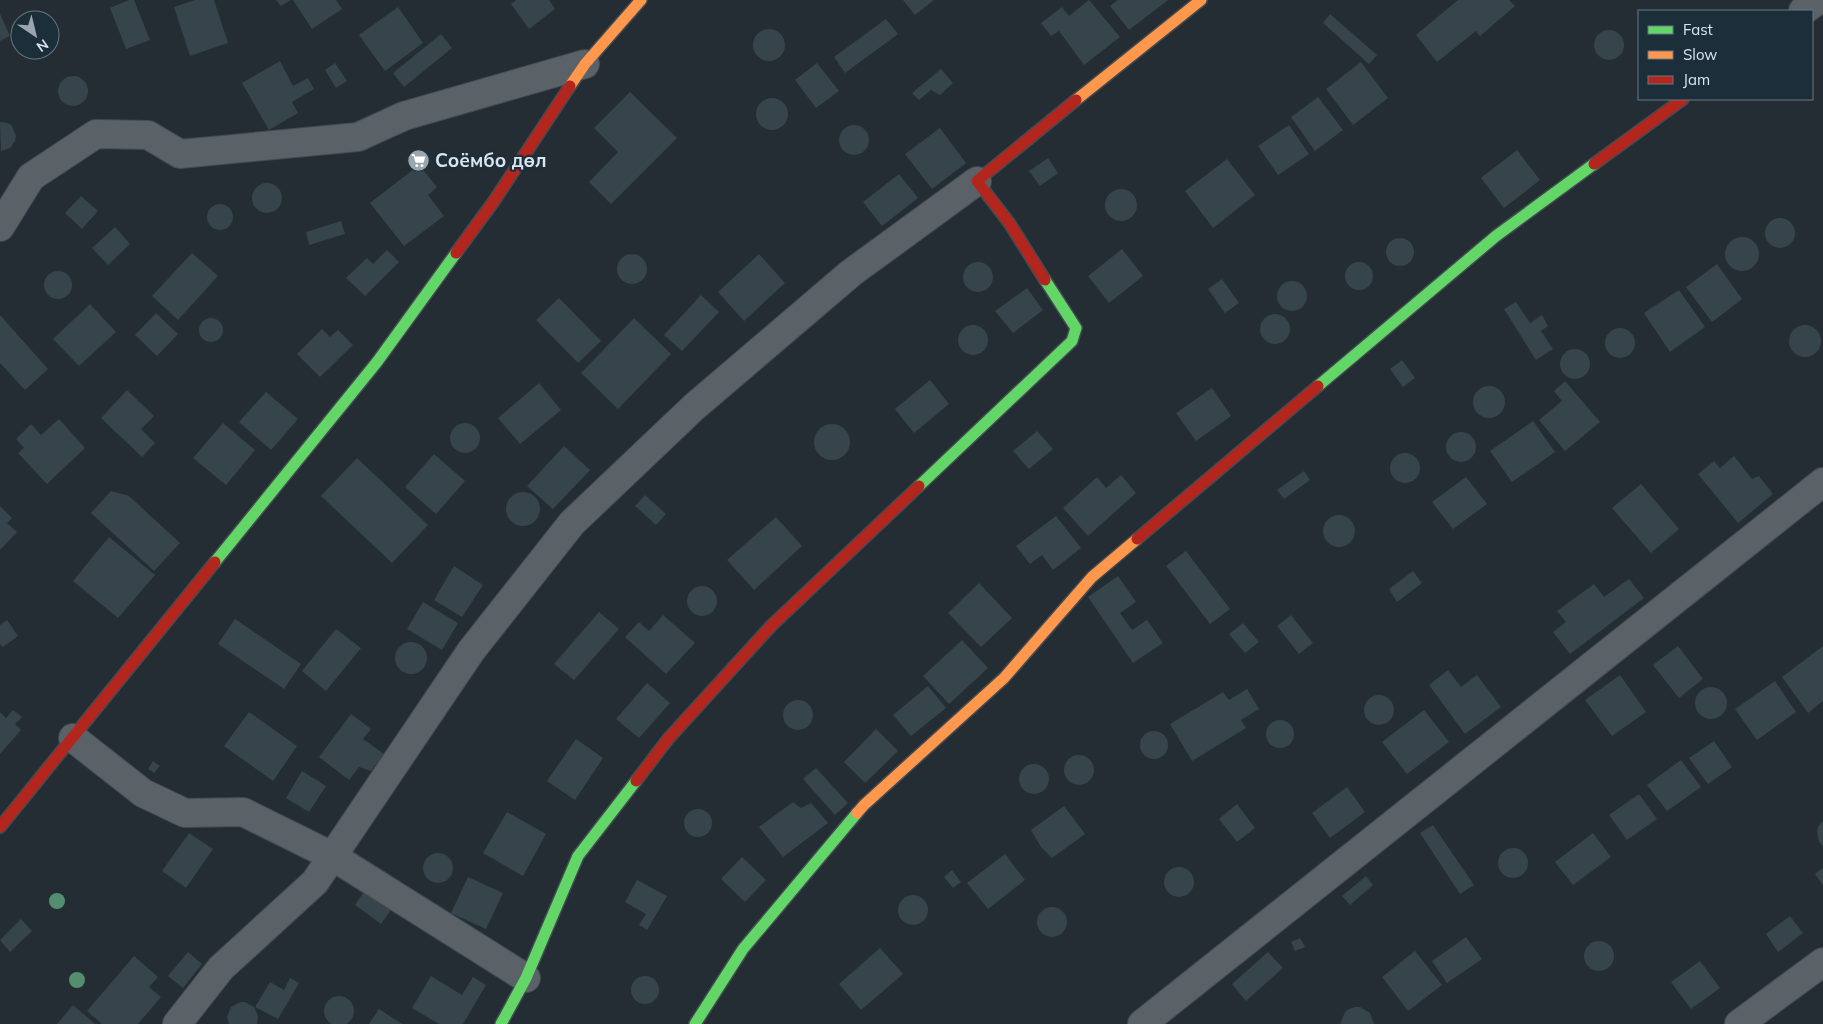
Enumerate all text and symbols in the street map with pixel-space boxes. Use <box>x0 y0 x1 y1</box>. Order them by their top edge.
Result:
north arrow <box>10 10 60 60</box>
legend <box>1638 10 1813 100</box>
text: Fast <box>1683 20 1713 39</box>
text: N <box>33 35 52 56</box>
text: Slow <box>1683 45 1717 64</box>
text: Jam <box>1683 70 1710 89</box>
supermarket icon: Соёмбо дөл <box>407 148 431 172</box>
place label: Соёмбо дөл <box>435 148 546 172</box>

